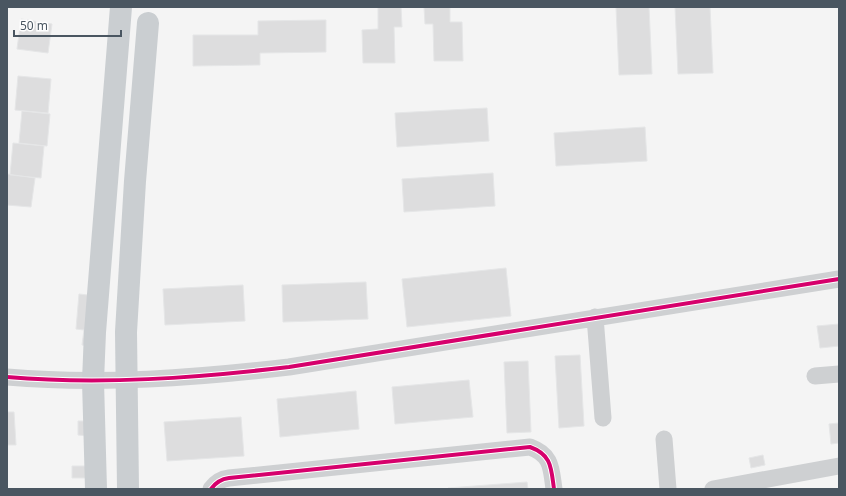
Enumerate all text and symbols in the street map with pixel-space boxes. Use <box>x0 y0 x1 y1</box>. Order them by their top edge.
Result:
scale bar <box>14 12 121 38</box>
text: 50 m <box>20 17 48 34</box>

